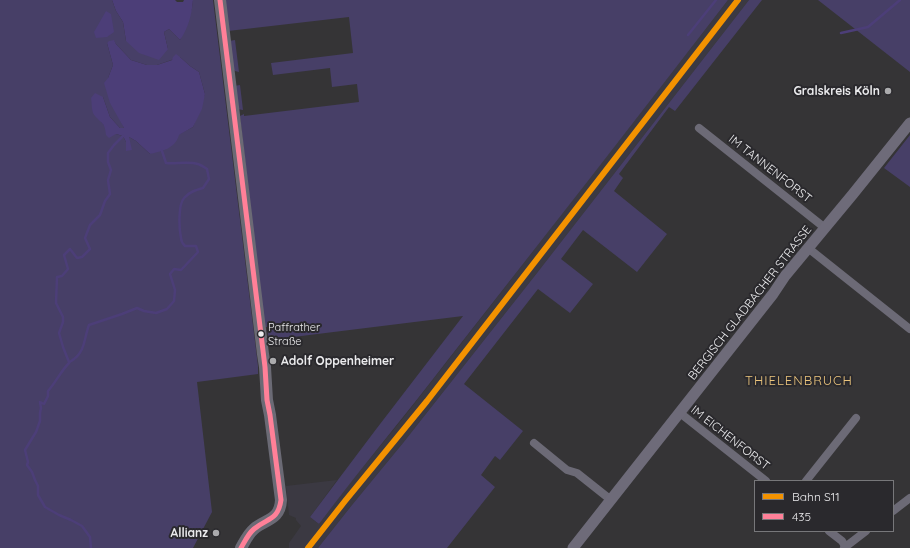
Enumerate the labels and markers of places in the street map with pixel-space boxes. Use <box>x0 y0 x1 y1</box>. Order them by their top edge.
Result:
place label: Gralskreis Köln <box>793 84 880 98</box>
marker: Gralskreis Köln <box>883 86 893 96</box>
place label: Paffrather Straße <box>268 321 320 347</box>
marker: Paffrather Straße <box>256 329 266 339</box>
place label: Adolf Oppenheimer <box>281 354 394 368</box>
marker: Adolf Oppenheimer <box>268 356 278 366</box>
place label: Allianz <box>171 526 208 540</box>
marker: Allianz <box>211 528 221 538</box>

